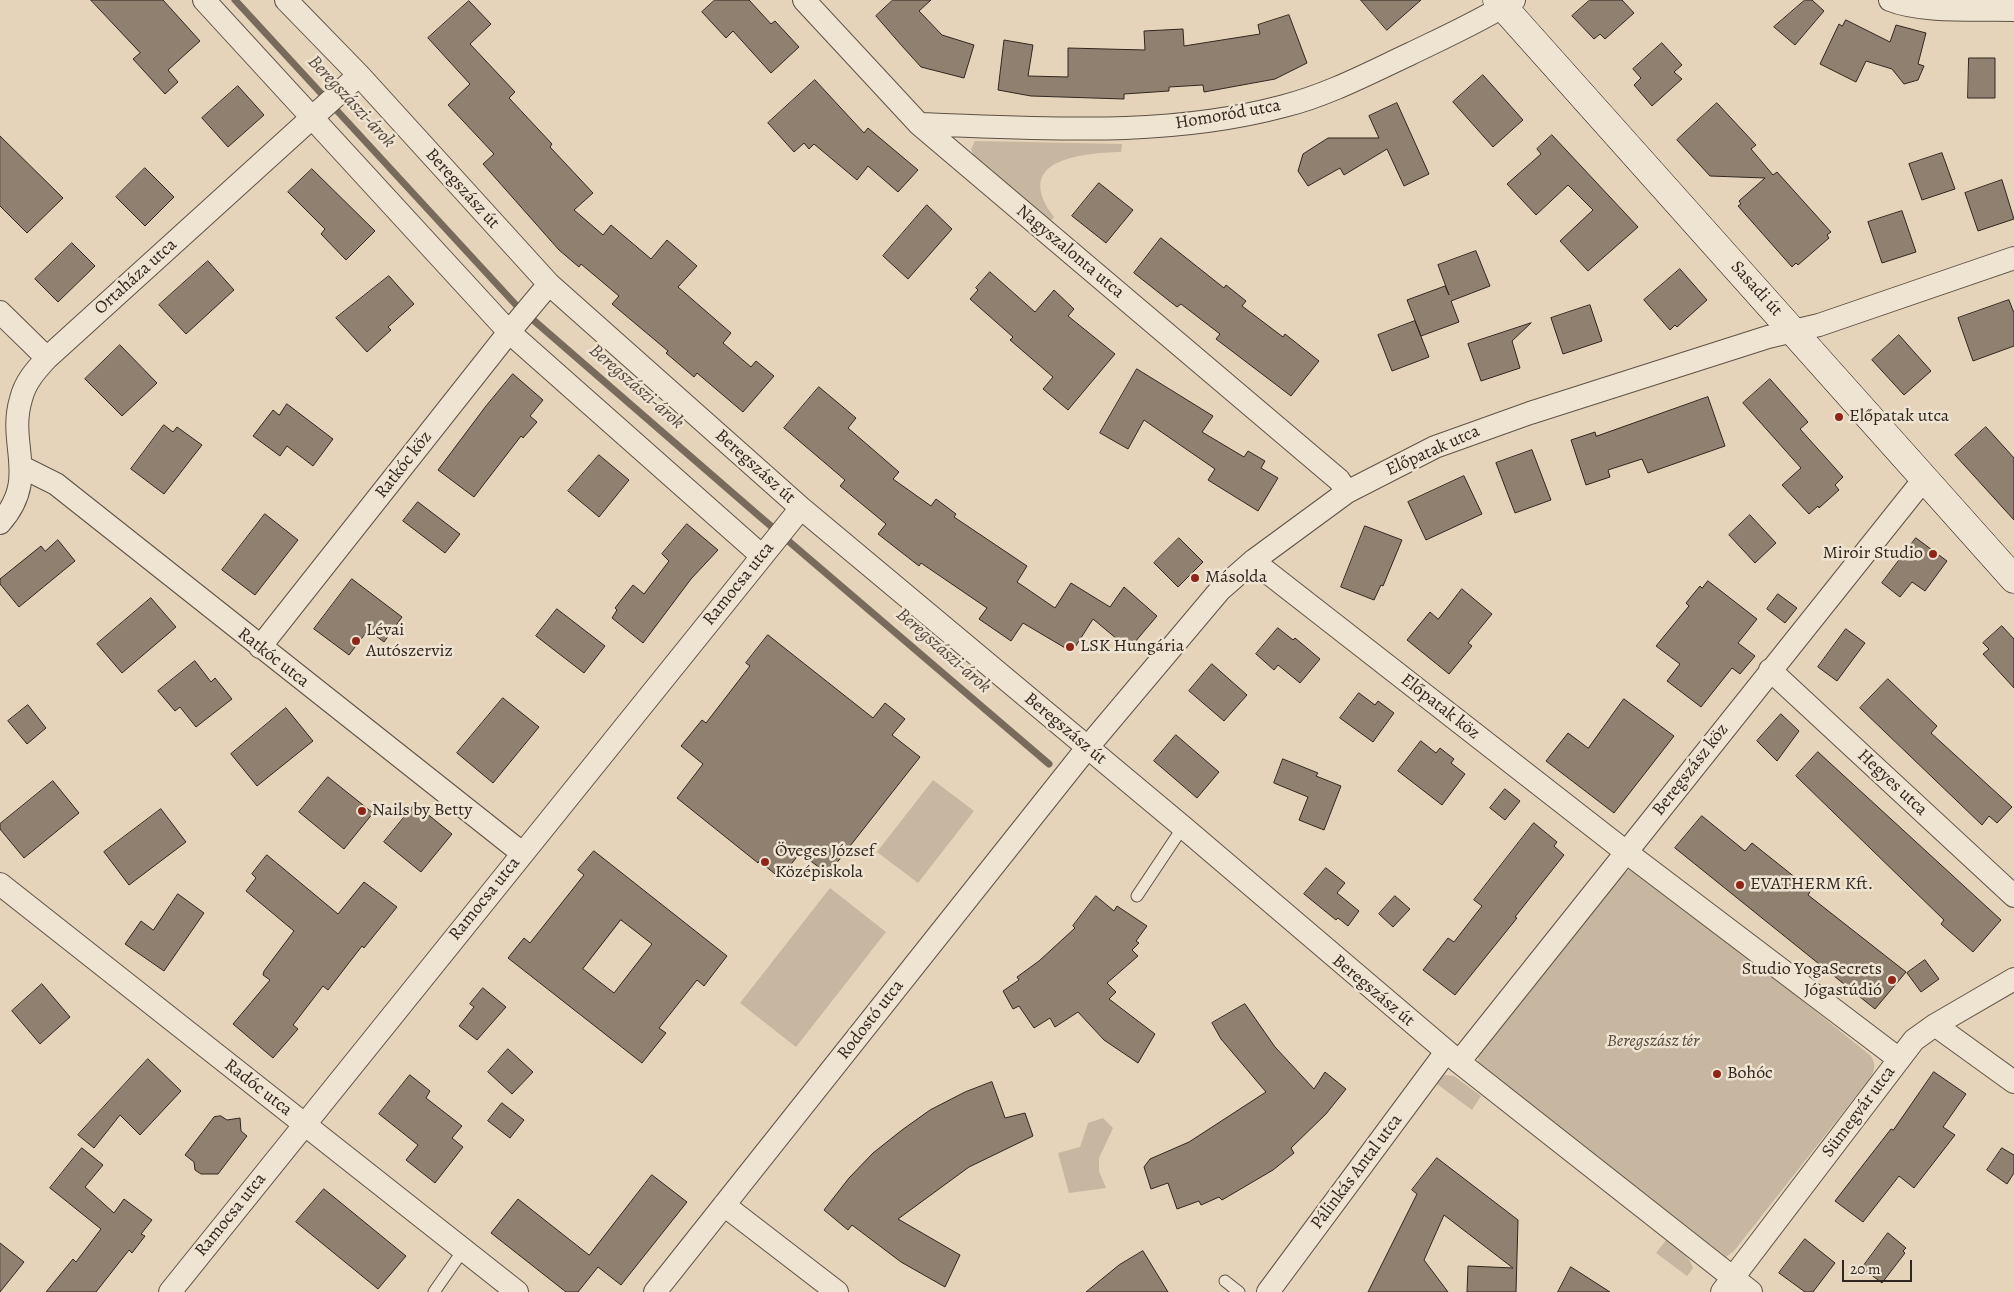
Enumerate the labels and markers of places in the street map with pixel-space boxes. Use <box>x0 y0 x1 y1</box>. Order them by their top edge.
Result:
place label: Előpatak utca <box>1849 406 1949 428</box>
marker: Előpatak utca <box>1833 411 1845 423</box>
place label: Miroir Studio <box>1823 543 1923 565</box>
marker: Miroir Studio <box>1927 548 1939 560</box>
place label: Másolda <box>1205 567 1267 589</box>
marker: Másolda <box>1189 572 1201 584</box>
place label: Lévai Autószerviz <box>366 620 453 662</box>
marker: Lévai Autószerviz <box>350 635 362 647</box>
place label: LSK Hungária <box>1080 636 1184 658</box>
marker: LSK Hungária <box>1064 641 1076 653</box>
place label: Nails by Betty <box>372 800 472 822</box>
marker: Nails by Betty <box>356 805 368 817</box>
place label: Öveges József Középiskola <box>775 841 875 884</box>
marker: Öveges József Középiskola <box>759 856 771 868</box>
place label: EVATHERM Kft. <box>1750 874 1873 896</box>
marker: EVATHERM Kft. <box>1734 879 1746 891</box>
place label: Studio YogaSecrets Jógastúdió <box>1742 959 1882 1002</box>
marker: Studio YogaSecrets Jógastúdió <box>1886 974 1898 986</box>
place label: Bohóc <box>1727 1063 1773 1085</box>
marker: Bohóc <box>1711 1068 1723 1080</box>

